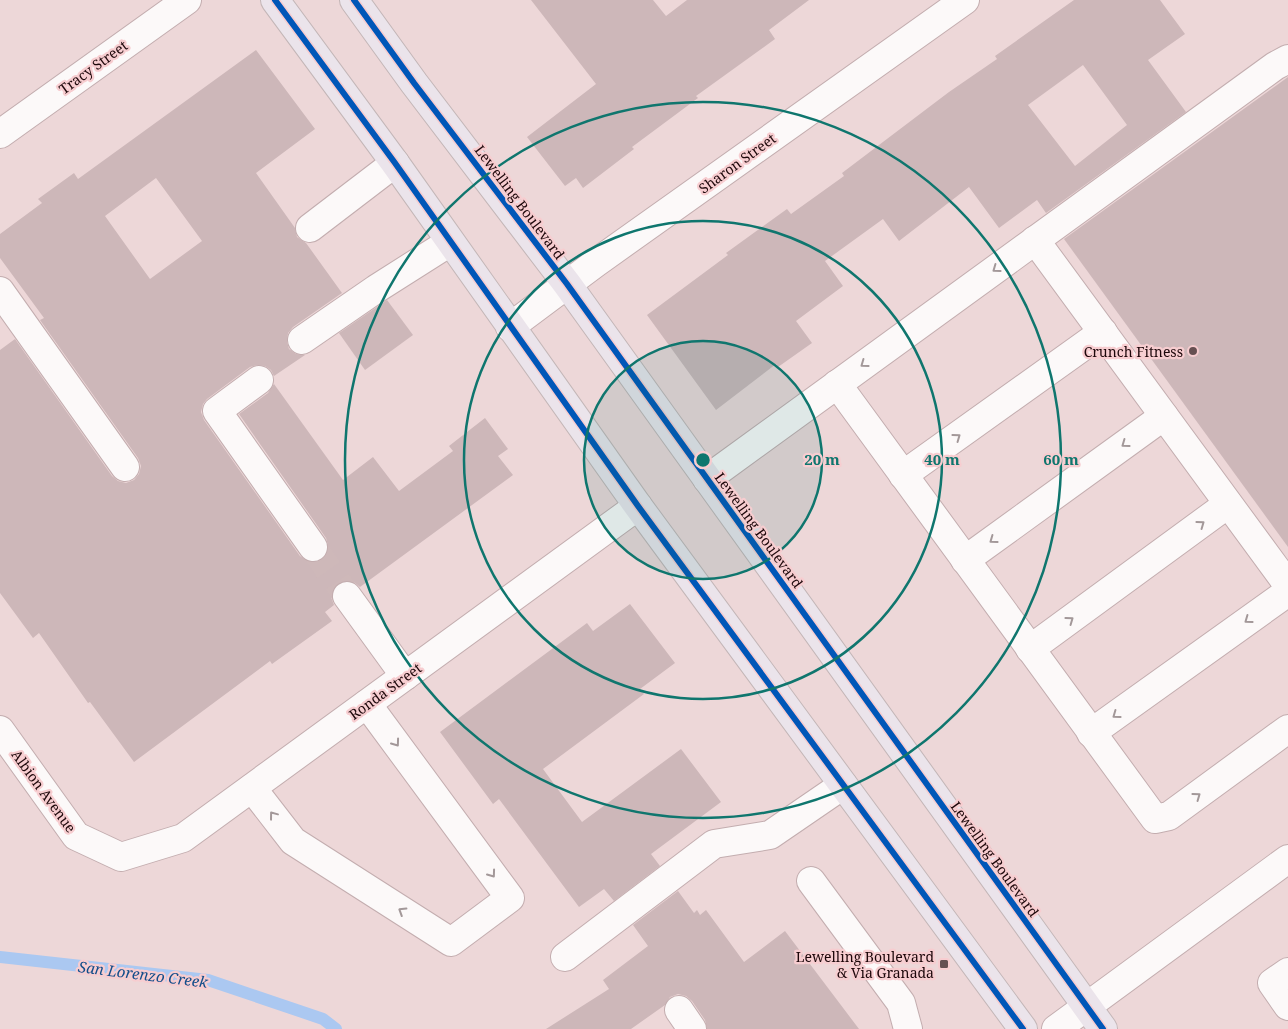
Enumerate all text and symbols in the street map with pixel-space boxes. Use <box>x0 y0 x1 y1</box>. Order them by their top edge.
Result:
street label: Tracy Street <box>55 36 131 98</box>
street label: Sharon Street <box>695 129 779 197</box>
street label: Lewelling Boulevard <box>471 141 569 263</box>
one-way arrow <box>992 263 1002 272</box>
place label: Crunch Fitness <box>1084 342 1183 361</box>
marker: Crunch Fitness <box>1187 345 1199 357</box>
one-way arrow <box>860 358 870 367</box>
one-way arrow <box>951 434 961 443</box>
one-way arrow <box>1122 439 1131 447</box>
text: 20 m <box>804 449 840 469</box>
text: 40 m <box>924 449 960 469</box>
text: 60 m <box>1043 449 1079 469</box>
centre of rings <box>694 451 712 469</box>
street label: Lewelling Boulevard <box>711 468 808 592</box>
one-way arrow <box>1195 521 1205 530</box>
one-way arrow <box>990 534 999 543</box>
one-way arrow <box>1244 614 1254 623</box>
one-way arrow <box>1064 617 1074 626</box>
street label: Ronda Street <box>345 658 425 724</box>
one-way arrow <box>1112 709 1122 718</box>
one-way arrow <box>390 737 399 747</box>
street label: Albion Avenue <box>7 746 81 836</box>
one-way arrow <box>1191 793 1201 802</box>
street label: Lewelling Boulevard <box>947 797 1044 921</box>
one-way arrow <box>270 812 278 821</box>
one-way arrow <box>487 868 495 877</box>
one-way arrow <box>398 907 407 917</box>
place label: Lewelling Boulevard & Via Granada <box>796 947 934 982</box>
water label: San Lorenzo Creek <box>77 956 209 992</box>
marker: Lewelling Boulevard & Via Granada <box>938 958 950 970</box>

